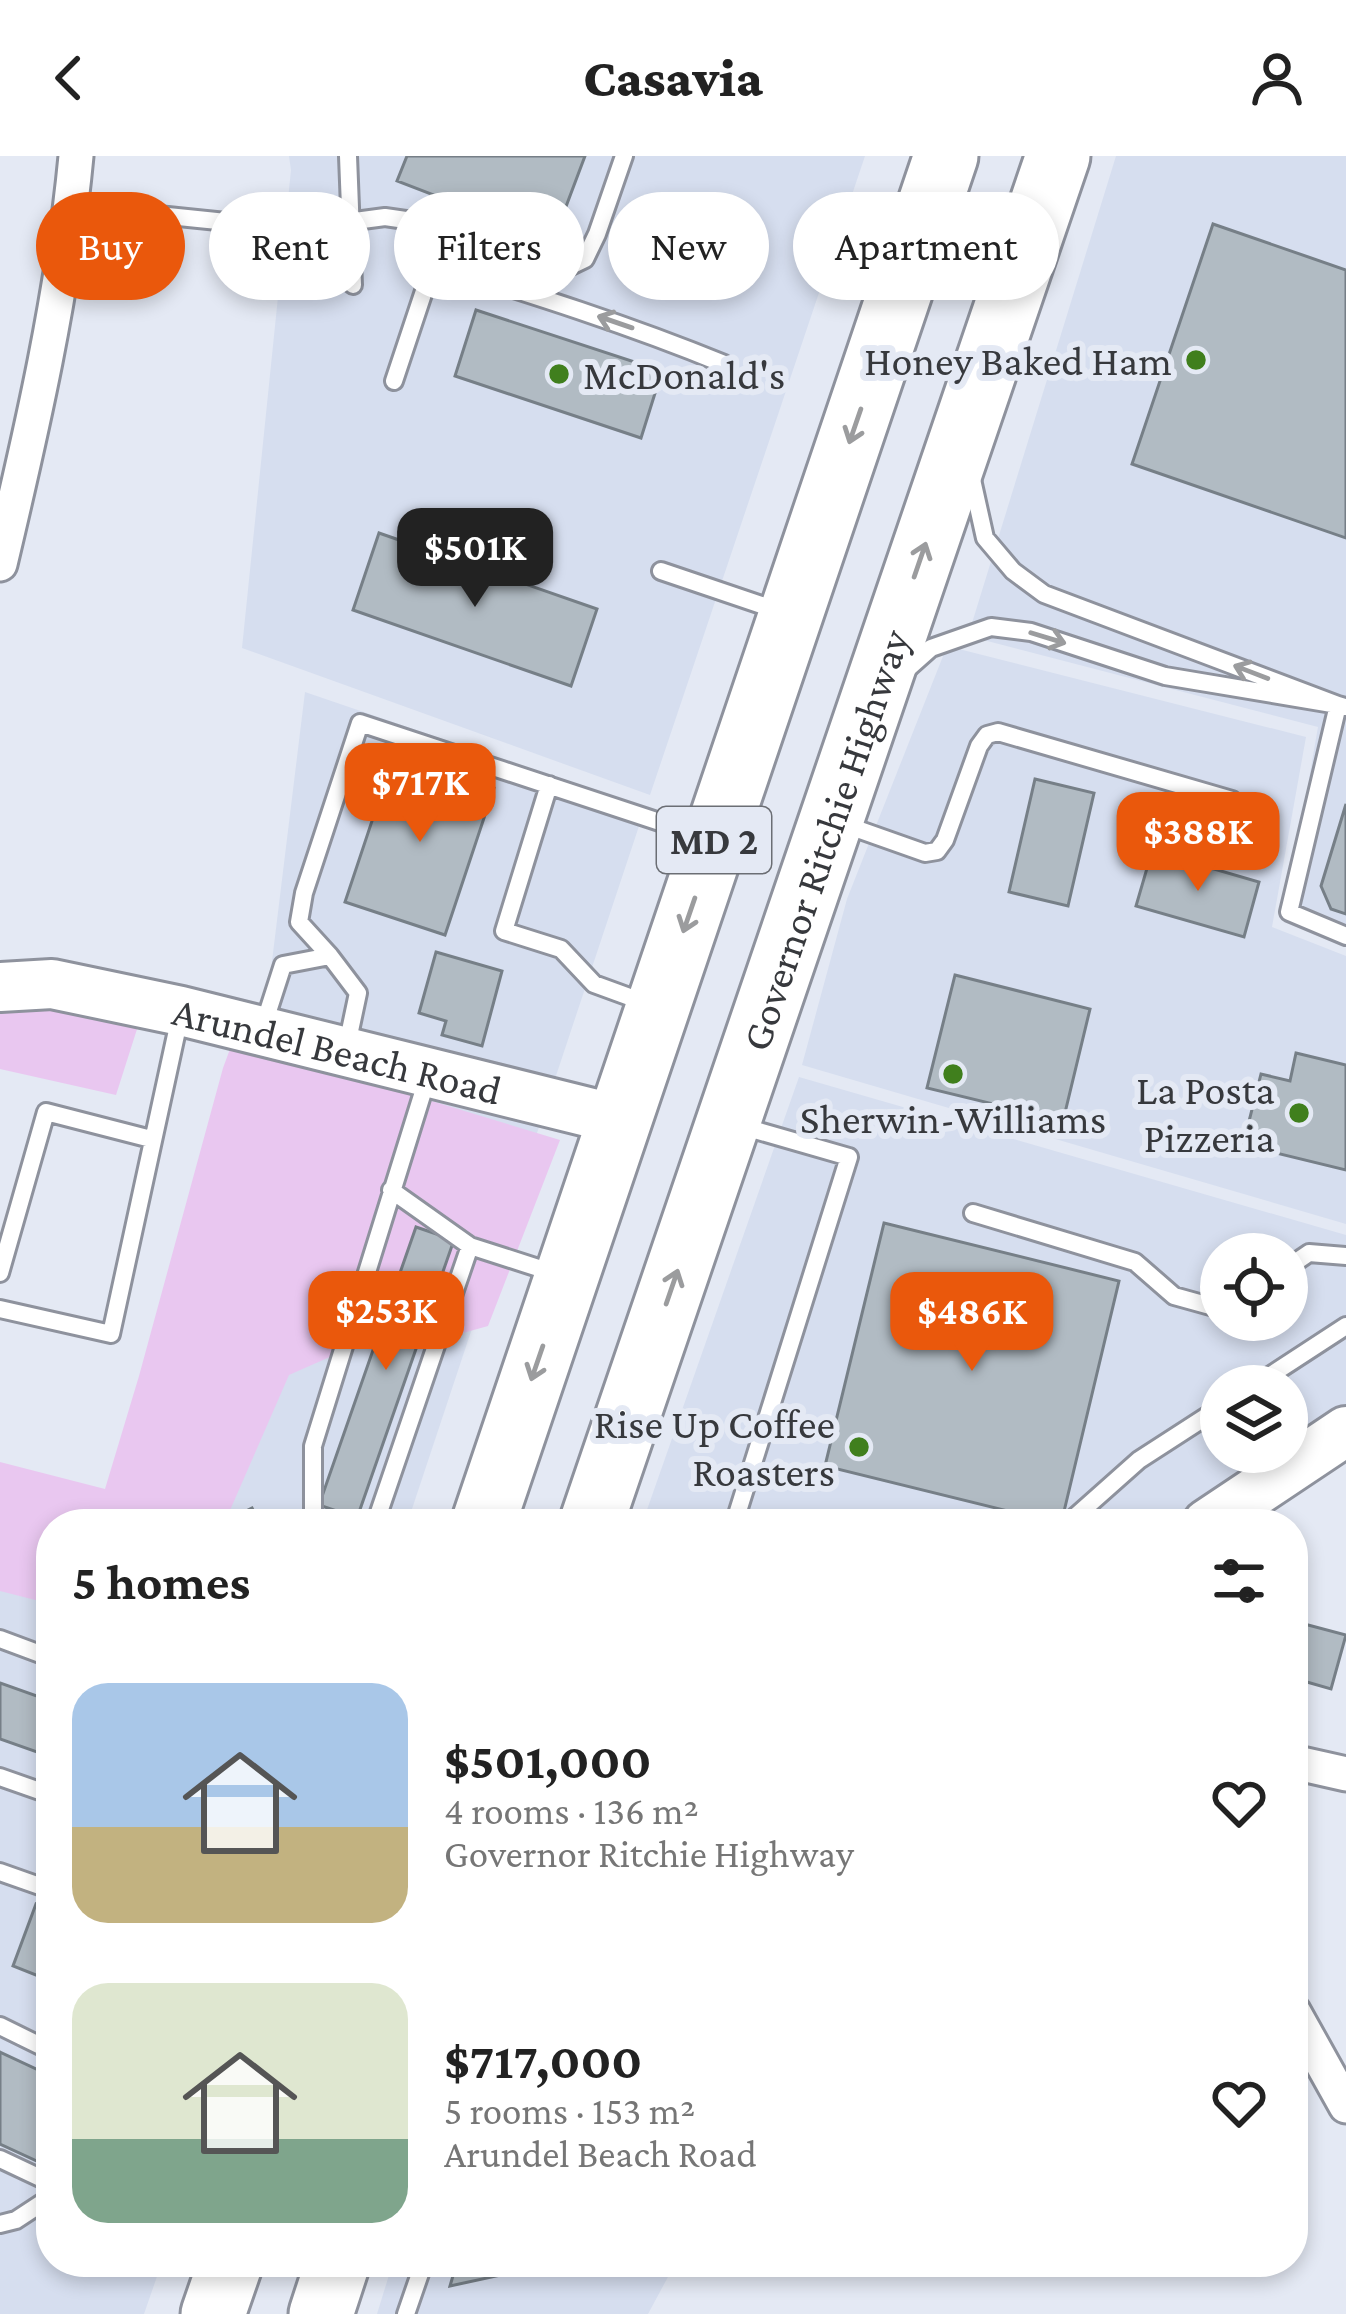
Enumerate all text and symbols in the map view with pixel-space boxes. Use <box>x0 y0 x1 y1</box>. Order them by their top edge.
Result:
icon: back <box>36 45 102 111</box>
icon: person <box>1244 45 1310 111</box>
text: Casavia <box>583 48 763 108</box>
chip: Buy <box>36 192 185 300</box>
chip: Rent <box>209 192 370 300</box>
chip: Filters <box>394 192 584 300</box>
chip: New <box>608 192 769 300</box>
chip: Apartment <box>793 192 1059 300</box>
one-way arrow <box>597 310 635 332</box>
place label: Honey Baked Ham <box>864 337 1172 384</box>
marker: Honey Baked Ham <box>1183 347 1209 373</box>
place label: McDonald's <box>583 351 785 398</box>
marker: McDonald's <box>546 361 572 387</box>
one-way arrow <box>843 407 864 444</box>
pin: $501K <box>391 508 559 610</box>
text: $501K <box>424 525 526 568</box>
one-way arrow <box>911 542 932 579</box>
street label: Governor Ritchie Highway <box>731 623 919 1056</box>
one-way arrow <box>1028 628 1066 650</box>
one-way arrow <box>1234 660 1271 682</box>
pin: $717K <box>336 743 504 845</box>
text: $717K <box>372 760 468 803</box>
pin: $388K <box>1114 792 1282 894</box>
road number: MD 2 <box>657 807 771 873</box>
text: $388K <box>1144 809 1252 852</box>
one-way arrow <box>677 895 698 932</box>
street label: Arundel Beach Road <box>168 987 506 1114</box>
marker: Sherwin-Williams <box>940 1061 966 1087</box>
place label: La Posta Pizzeria <box>1136 1066 1275 1161</box>
place label: Sherwin-Williams <box>800 1095 1106 1142</box>
marker: La Posta Pizzeria <box>1286 1100 1312 1126</box>
map controls <box>1200 1233 1308 1473</box>
button: locate <box>1200 1233 1308 1341</box>
one-way arrow <box>662 1269 684 1307</box>
pin: $253K <box>302 1271 470 1373</box>
pin: $486K <box>888 1272 1056 1374</box>
text: $253K <box>335 1288 437 1331</box>
text: $486K <box>917 1289 1027 1332</box>
one-way arrow <box>525 1344 546 1381</box>
button: layers <box>1200 1365 1308 1473</box>
place label: Rise Up Coffee Roasters <box>594 1400 835 1495</box>
marker: Rise Up Coffee Roasters <box>846 1434 872 1460</box>
icon: filters <box>1206 1548 1272 1614</box>
text: 5 homes <box>72 1553 250 1610</box>
icon: home <box>168 1731 312 1875</box>
text: $501,000 <box>444 1732 651 1789</box>
icon: heart <box>1206 1770 1272 1836</box>
text: 4 rooms · 136 m² <box>444 1789 699 1832</box>
text: Governor Ritchie Highway <box>444 1832 854 1875</box>
icon: home <box>168 2031 312 2175</box>
text: $717,000 <box>444 2032 642 2089</box>
icon: heart <box>1206 2070 1272 2136</box>
text: 5 rooms · 153 m² <box>444 2089 695 2132</box>
text: Arundel Beach Road <box>444 2132 757 2175</box>

